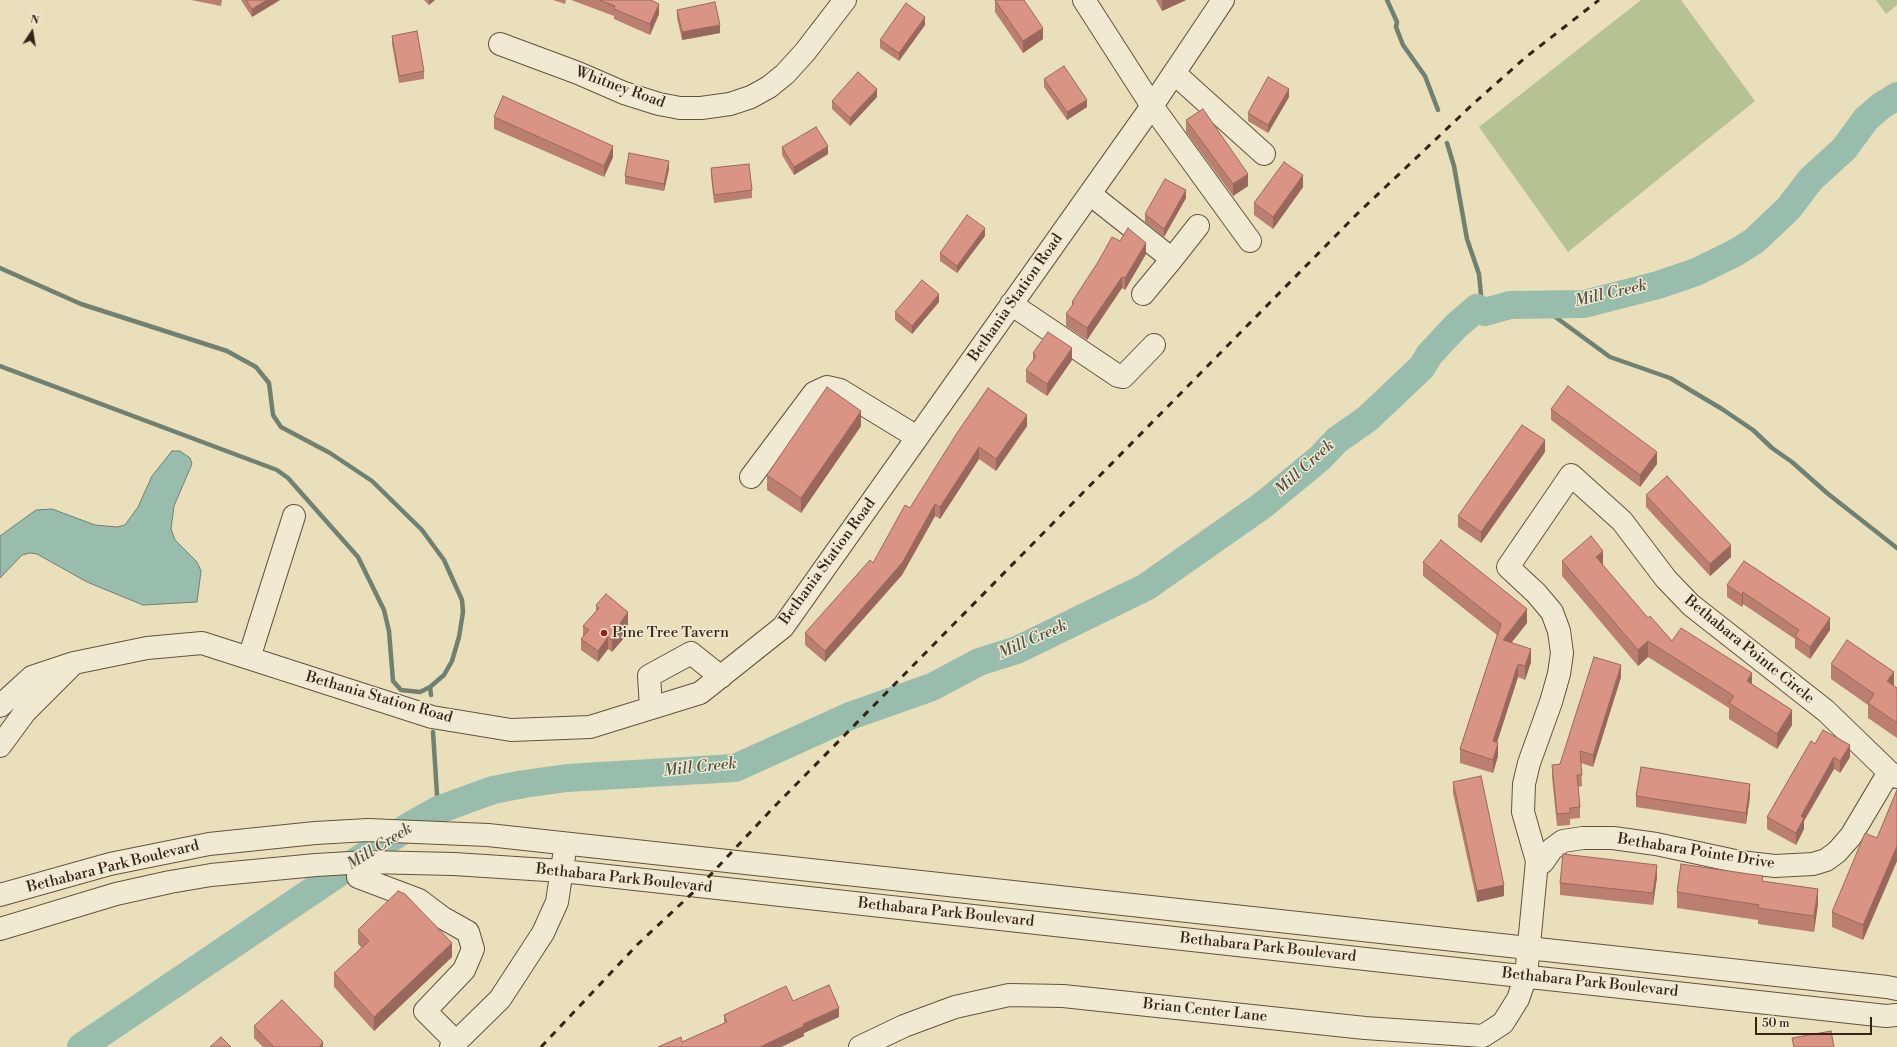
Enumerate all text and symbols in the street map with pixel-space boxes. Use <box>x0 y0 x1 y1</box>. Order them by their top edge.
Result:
north arrow <box>12 12 52 52</box>
text: N <box>29 13 40 28</box>
street label: Whitney Road <box>573 63 667 113</box>
street label: Bethania Station Road <box>965 231 1067 365</box>
water label: Mill Creek <box>1573 276 1649 312</box>
water label: Mill Creek <box>1271 436 1339 500</box>
street label: Bethania Station Road <box>776 495 880 629</box>
street label: Bethabara Pointe Circle <box>1680 592 1818 708</box>
water label: Mill Creek <box>996 616 1070 664</box>
place label: Pine Tree Tavern <box>612 624 729 642</box>
marker: Pine Tree Tavern <box>599 628 609 638</box>
street label: Bethania Station Road <box>303 668 455 728</box>
water label: Mill Creek <box>662 755 738 781</box>
water label: Mill Creek <box>344 819 416 875</box>
street label: Bethabara Pointe Drive <box>1616 831 1776 873</box>
street label: Bethabara Park Boulevard <box>25 837 201 897</box>
street label: Bethabara Park Boulevard <box>535 861 713 897</box>
street label: Bethabara Park Boulevard <box>857 895 1035 931</box>
street label: Bethabara Park Boulevard <box>1179 930 1357 966</box>
street label: Bethabara Park Boulevard <box>1501 965 1679 1001</box>
street label: Brian Center Lane <box>1142 996 1268 1026</box>
scale bar <box>1757 1009 1874 1035</box>
text: 50 m <box>1762 1016 1790 1031</box>

